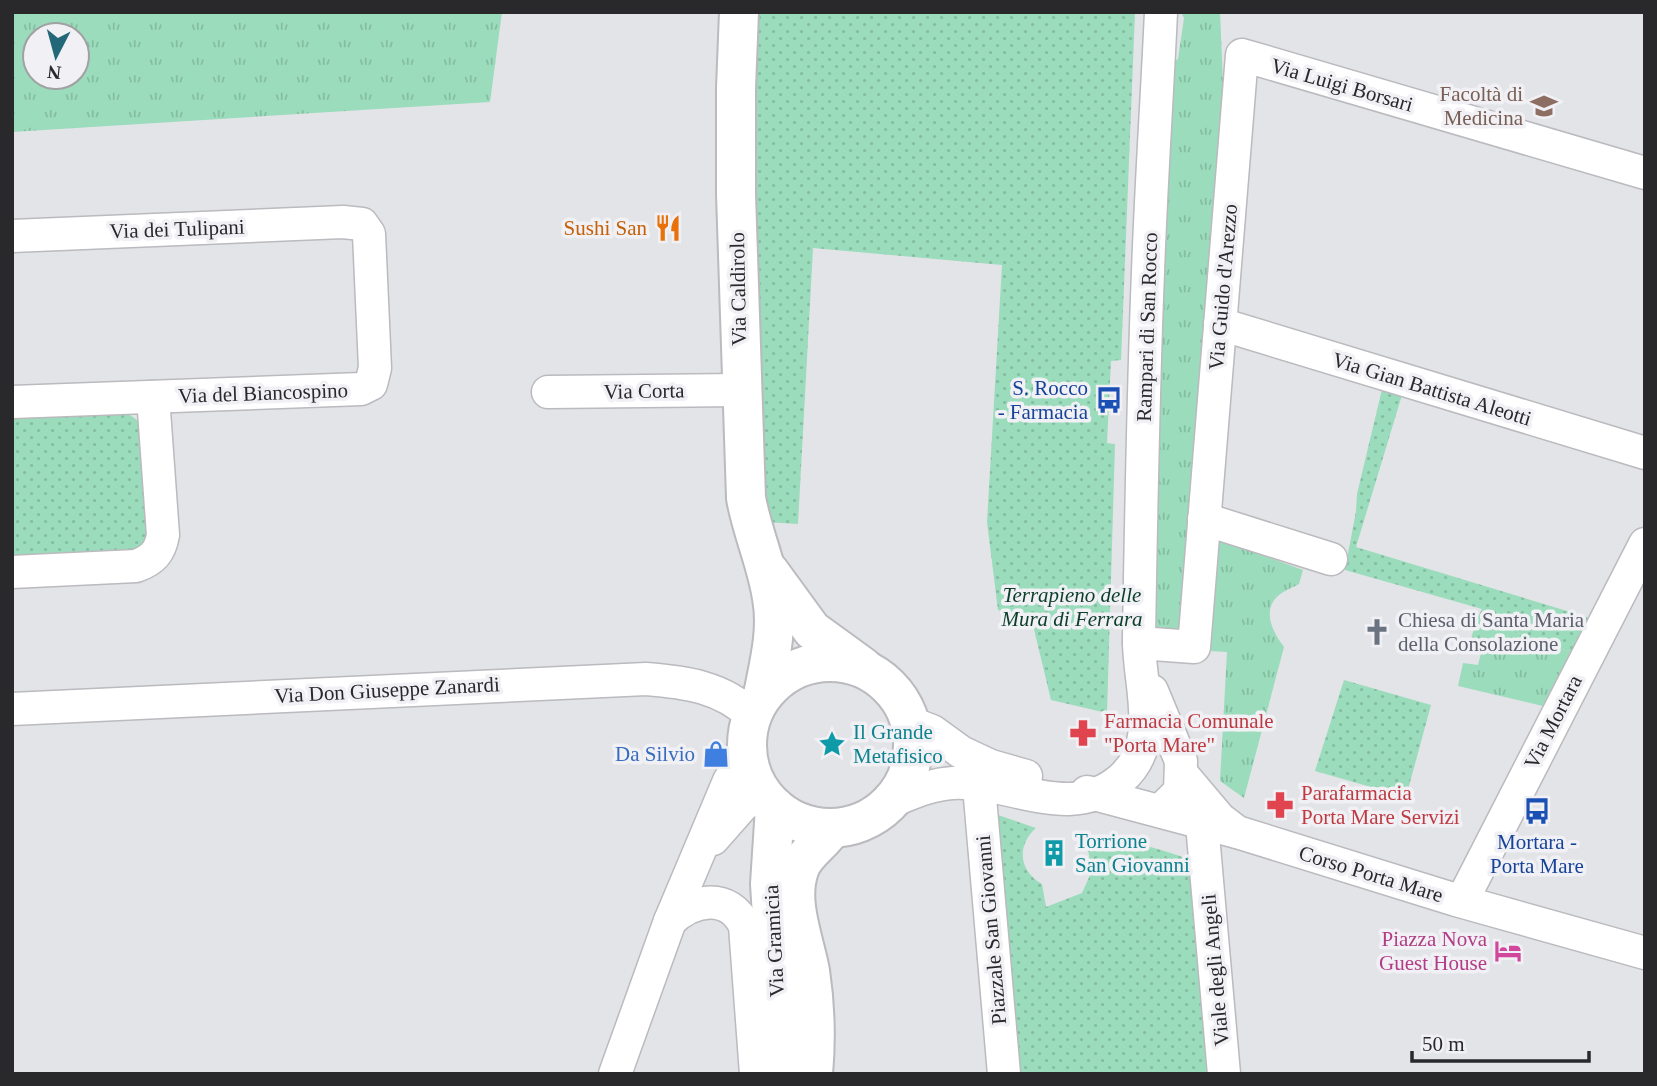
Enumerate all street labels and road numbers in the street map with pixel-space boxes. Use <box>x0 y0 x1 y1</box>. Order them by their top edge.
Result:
street label: Via Luigi Borsari <box>1268 53 1416 117</box>
street label: Via Guido d'Arezzo <box>1204 203 1242 371</box>
street label: Via dei Tulipani <box>109 215 245 243</box>
street label: Via Caldirolo <box>725 232 751 346</box>
street label: Rampari di San Rocco <box>1132 232 1162 422</box>
street label: Via Gian Battista Aleotti <box>1330 347 1535 431</box>
street label: Via del Biancospino <box>178 378 348 408</box>
street label: Via Corta <box>603 378 685 404</box>
street label: Via Mortara <box>1519 671 1587 773</box>
street label: Via Don Giuseppe Zanardi <box>274 672 500 708</box>
street label: Piazzale San Giovanni <box>971 834 1011 1026</box>
street label: Corso Porta Mare <box>1296 841 1446 907</box>
street label: Via Gramicia <box>759 884 789 998</box>
street label: Viale degli Angeli <box>1196 893 1234 1047</box>

